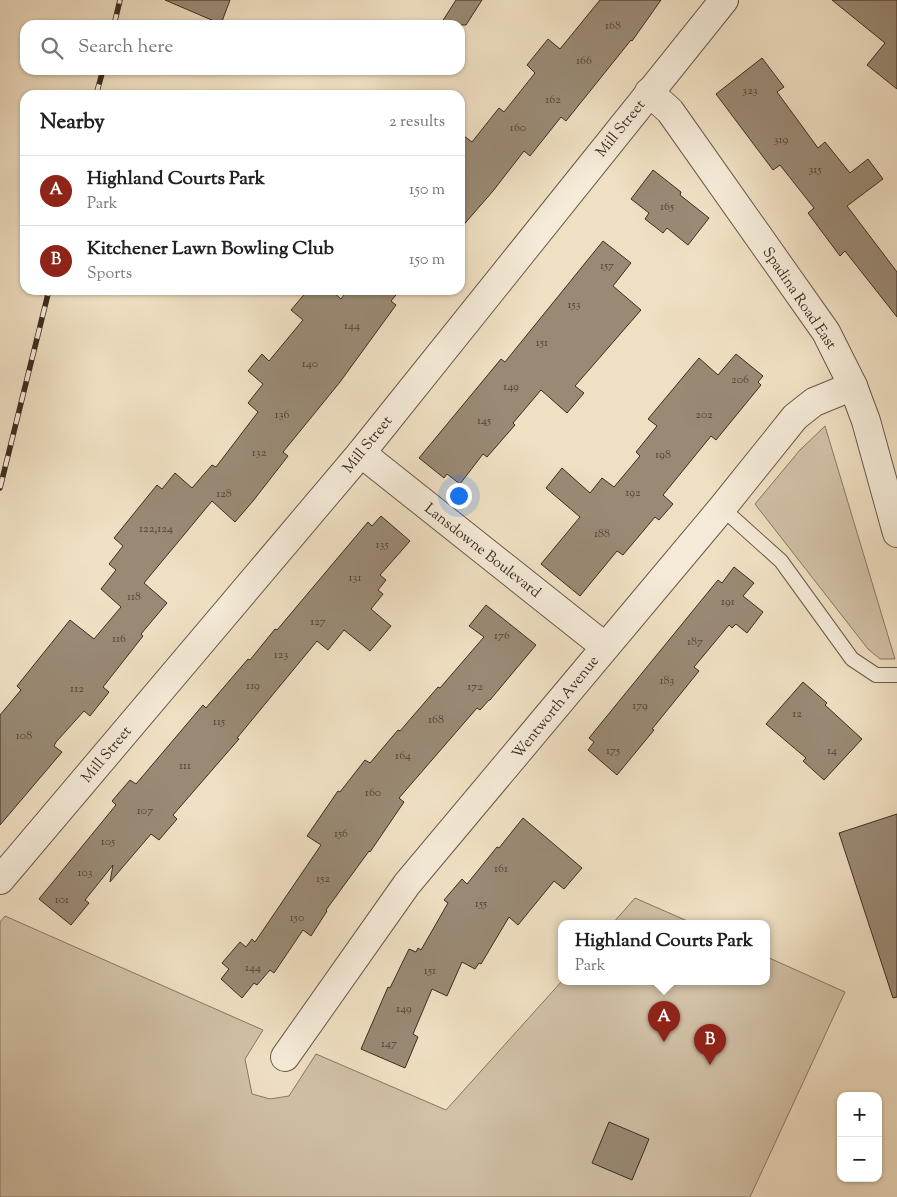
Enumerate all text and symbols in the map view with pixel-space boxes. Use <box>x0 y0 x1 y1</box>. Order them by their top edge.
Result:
house number: 168 <box>605 17 621 35</box>
search box <box>20 20 465 75</box>
icon: search <box>38 34 66 62</box>
text: Search here <box>78 34 173 61</box>
house number: 166 <box>576 52 592 70</box>
house number: 323 <box>742 82 758 100</box>
house number: 162 <box>545 91 561 109</box>
street label: Mill Street <box>592 96 651 162</box>
text: Nearby <box>40 108 105 138</box>
text: 2 results <box>389 111 445 134</box>
house number: 160 <box>510 119 526 137</box>
house number: 319 <box>774 131 788 149</box>
house number: 315 <box>808 161 822 179</box>
text: Highland Courts Park <box>87 166 265 193</box>
text: A <box>50 179 63 202</box>
text: 150 m <box>409 179 445 202</box>
text: Park <box>87 193 118 216</box>
house number: 165 <box>660 198 674 216</box>
text: Kitchener Lawn Bowling Club <box>87 236 334 263</box>
street label: Spadina Road East <box>757 243 841 354</box>
text: B <box>51 249 61 272</box>
text: 150 m <box>409 249 445 272</box>
house number: 157 <box>600 257 614 275</box>
text: Sports <box>87 263 132 286</box>
house number: 153 <box>567 296 581 314</box>
house number: 144 <box>344 317 360 335</box>
house number: 151 <box>536 334 548 352</box>
house number: 140 <box>302 355 318 373</box>
house number: 206 <box>731 371 749 389</box>
house number: 149 <box>503 378 519 396</box>
house number: 136 <box>275 406 289 424</box>
house number: 202 <box>695 406 713 424</box>
street label: Mill Street <box>339 412 398 478</box>
house number: 145 <box>477 412 491 430</box>
house number: 132 <box>252 444 267 462</box>
house number: 198 <box>655 446 671 464</box>
your location <box>446 483 472 509</box>
house number: 192 <box>625 484 641 502</box>
house number: 128 <box>216 485 232 503</box>
street label: Lansdowne Boulevard <box>419 499 545 604</box>
house number: 122,124 <box>139 520 173 538</box>
house number: 188 <box>594 525 610 543</box>
house number: 135 <box>375 536 389 554</box>
house number: 131 <box>348 569 362 587</box>
house number: 118 <box>127 588 141 606</box>
house number: 191 <box>721 593 735 611</box>
house number: 127 <box>310 613 326 631</box>
house number: 176 <box>494 627 510 645</box>
house number: 116 <box>112 630 126 648</box>
house number: 187 <box>687 633 703 651</box>
house number: 123 <box>274 646 288 664</box>
street label: Wentworth Avenue <box>508 652 605 764</box>
house number: 183 <box>660 672 675 690</box>
house number: 119 <box>246 677 260 695</box>
house number: 172 <box>467 678 483 696</box>
house number: 112 <box>70 680 84 698</box>
house number: 179 <box>632 697 648 715</box>
house number: 12 <box>792 705 802 723</box>
house number: 168 <box>428 711 444 729</box>
house number: 115 <box>213 713 225 731</box>
street label: Mill Street <box>77 722 137 788</box>
house number: 108 <box>16 727 32 745</box>
house number: 175 <box>606 742 620 760</box>
house number: 14 <box>827 742 837 760</box>
house number: 164 <box>395 747 411 765</box>
house number: 111 <box>179 757 191 775</box>
house number: 160 <box>365 784 381 802</box>
house number: 107 <box>137 802 153 820</box>
house number: 156 <box>334 825 348 843</box>
house number: 105 <box>101 833 115 851</box>
house number: 161 <box>494 860 508 878</box>
house number: 103 <box>77 864 93 882</box>
house number: 152 <box>316 870 330 888</box>
house number: 101 <box>55 891 69 909</box>
house number: 155 <box>475 895 487 913</box>
house number: 150 <box>290 909 304 927</box>
popup <box>558 920 770 985</box>
text: Highland Courts Park <box>575 928 753 955</box>
text: Park <box>575 955 605 978</box>
house number: 144 <box>245 959 261 977</box>
house number: 151 <box>424 962 436 980</box>
house number: 149 <box>396 1000 412 1018</box>
pin: A <box>648 1001 680 1042</box>
pin: B <box>694 1024 726 1065</box>
house number: 147 <box>381 1035 397 1053</box>
map controls <box>837 1092 882 1182</box>
button: + <box>837 1092 882 1137</box>
button: − <box>837 1137 882 1182</box>

